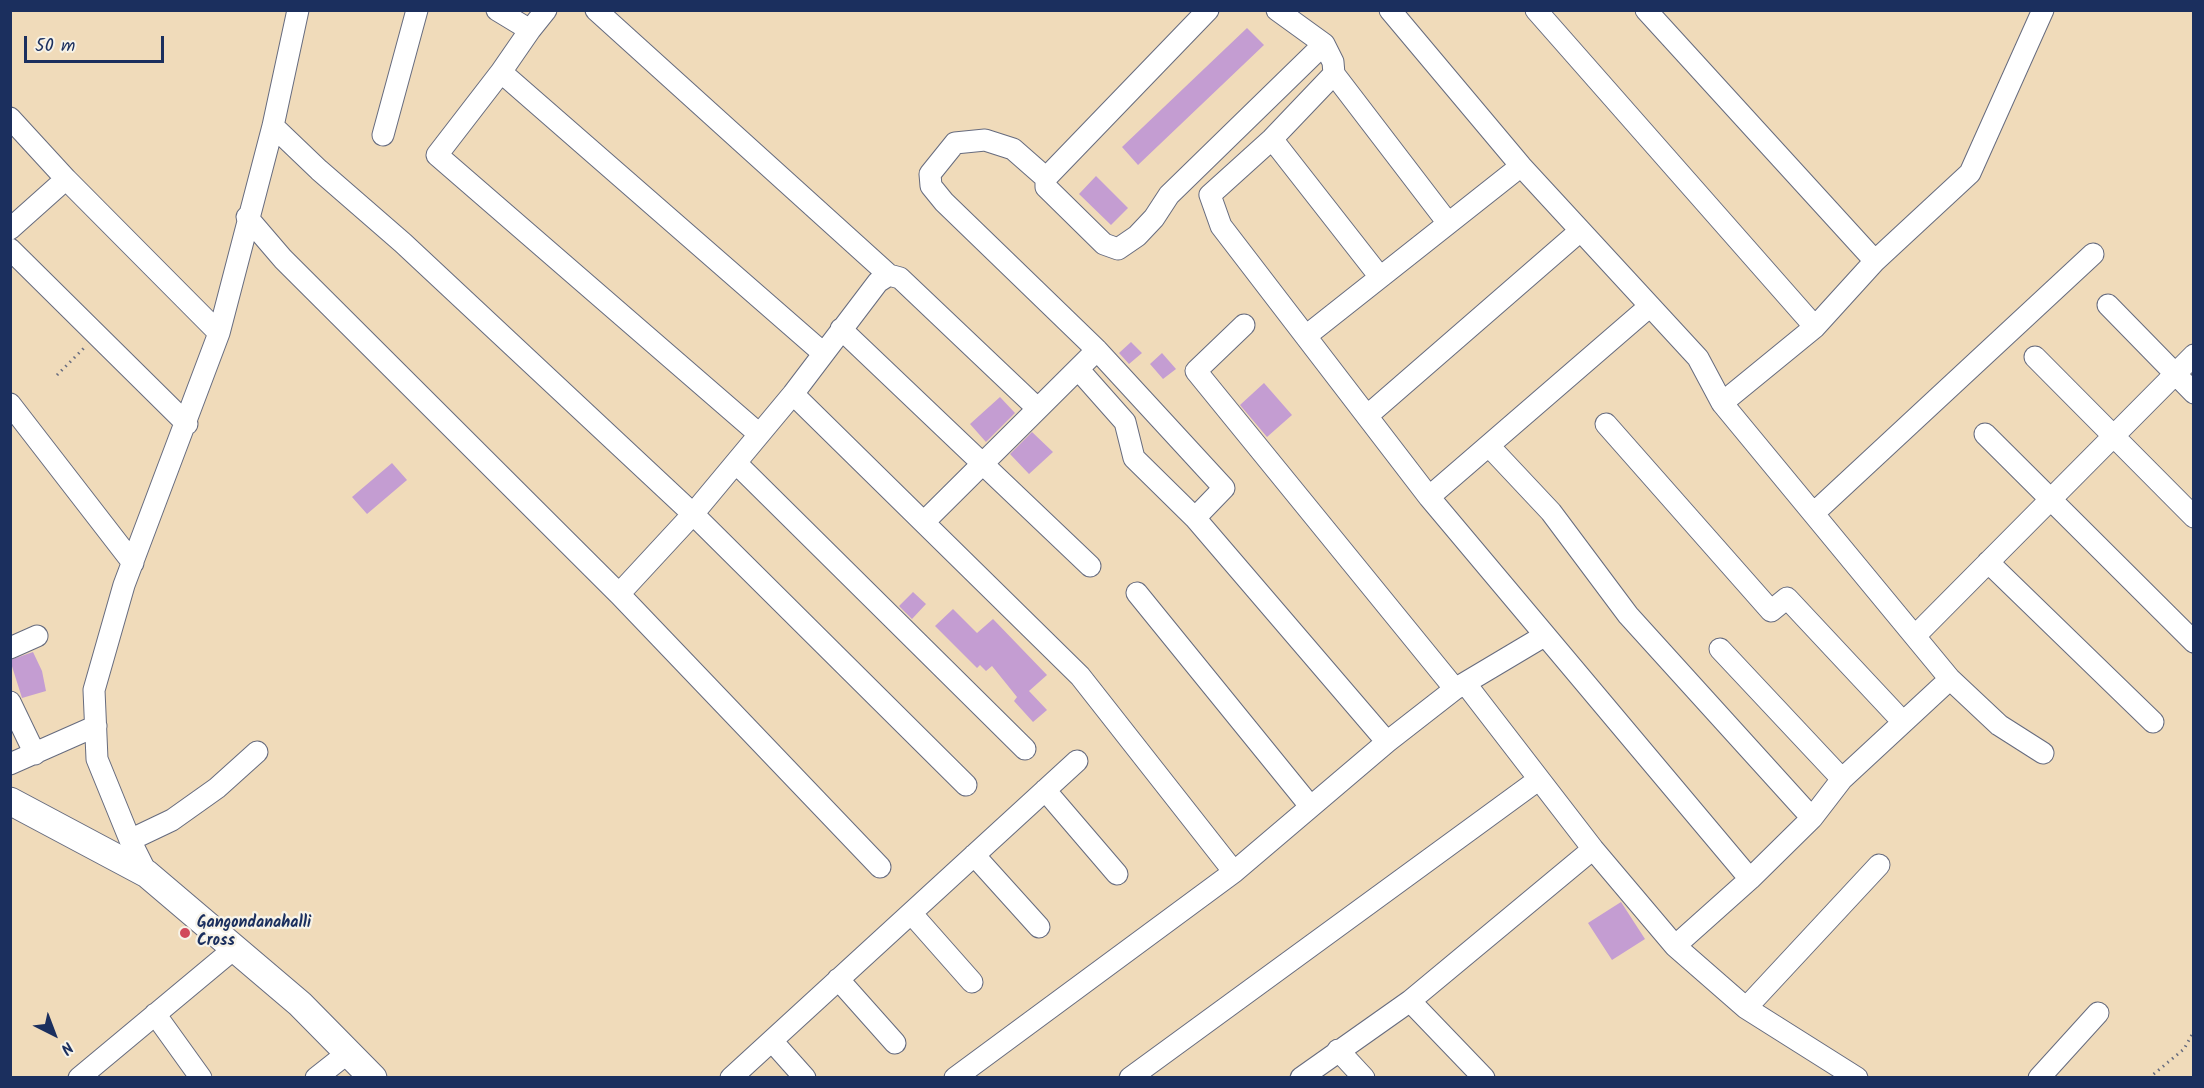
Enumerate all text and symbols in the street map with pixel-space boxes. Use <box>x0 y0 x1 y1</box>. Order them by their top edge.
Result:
scale bar <box>27 24 166 62</box>
text: 50 m <box>35 32 75 61</box>
place label: Gangondanahalli Cross <box>197 914 311 952</box>
marker: Gangondanahalli Cross <box>178 926 192 940</box>
north arrow <box>24 1004 84 1064</box>
text: N <box>54 1035 79 1060</box>

